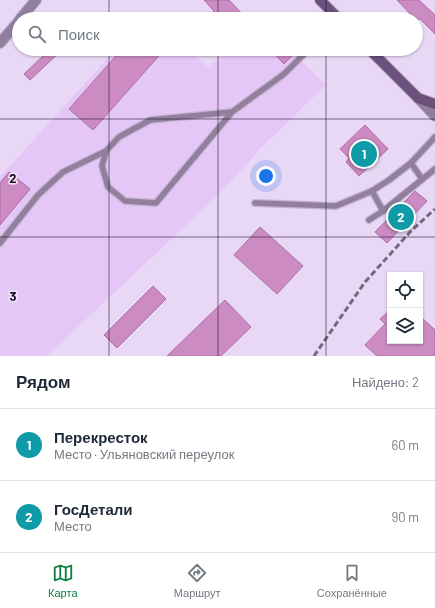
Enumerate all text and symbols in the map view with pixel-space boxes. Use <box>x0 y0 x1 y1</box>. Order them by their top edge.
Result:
search box <box>12 12 423 56</box>
icon: search <box>26 23 48 45</box>
text: Поиск <box>58 25 100 43</box>
pin: 1 <box>351 139 377 169</box>
your location <box>256 166 276 186</box>
text: 2 <box>9 170 17 186</box>
pin: 2 <box>388 202 414 232</box>
map controls <box>387 272 423 344</box>
button: locate <box>387 272 423 308</box>
text: 3 <box>9 288 17 304</box>
button: layers <box>387 308 423 344</box>
text: Рядом <box>16 371 71 391</box>
text: Найдено: 2 <box>352 374 419 390</box>
text: Перекресток <box>54 428 148 446</box>
text: 1 <box>27 437 31 453</box>
text: 60 m <box>392 437 419 453</box>
text: Место · Ульяновский переулок <box>54 446 234 462</box>
text: ГосДетали <box>54 500 133 518</box>
text: 2 <box>25 509 33 525</box>
text: 90 m <box>392 509 419 525</box>
text: Место <box>54 518 92 534</box>
tab: Карта <box>48 562 78 599</box>
tab: Маршрут <box>174 562 221 599</box>
tab: Сохранённые <box>317 562 387 599</box>

